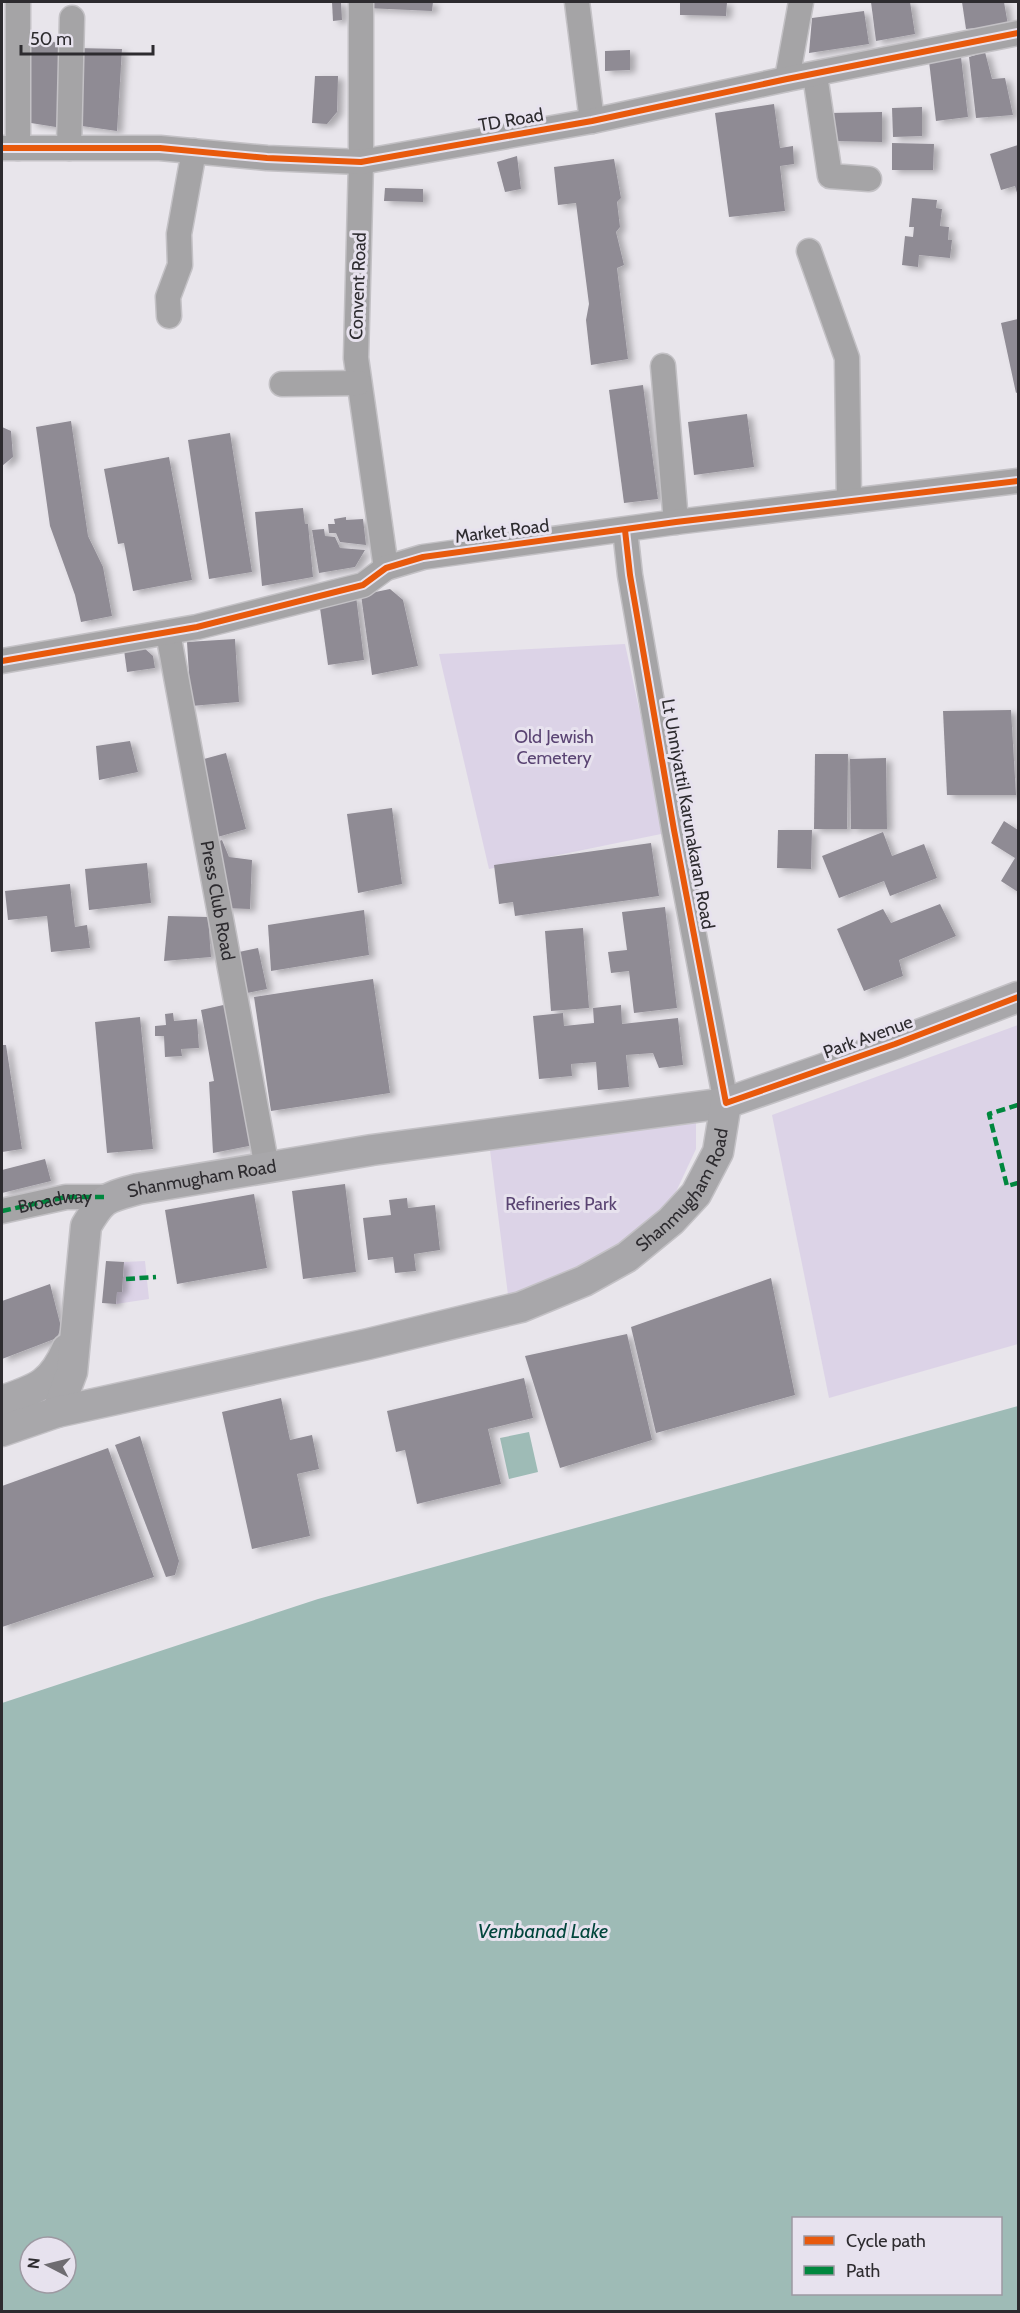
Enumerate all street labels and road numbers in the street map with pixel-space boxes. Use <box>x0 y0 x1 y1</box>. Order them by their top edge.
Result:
street label: TD Road <box>477 103 545 137</box>
street label: Convent Road <box>345 232 371 340</box>
street label: Market Road <box>454 514 550 548</box>
street label: Lt Unniyattil Karunakaran Road <box>657 697 719 931</box>
street label: Press Club Road <box>196 839 239 962</box>
street label: Park Avenue <box>820 1011 916 1063</box>
street label: Shanmugham Road <box>631 1127 733 1256</box>
street label: Shanmugham Road <box>125 1155 278 1202</box>
street label: Broadway <box>16 1186 92 1218</box>

